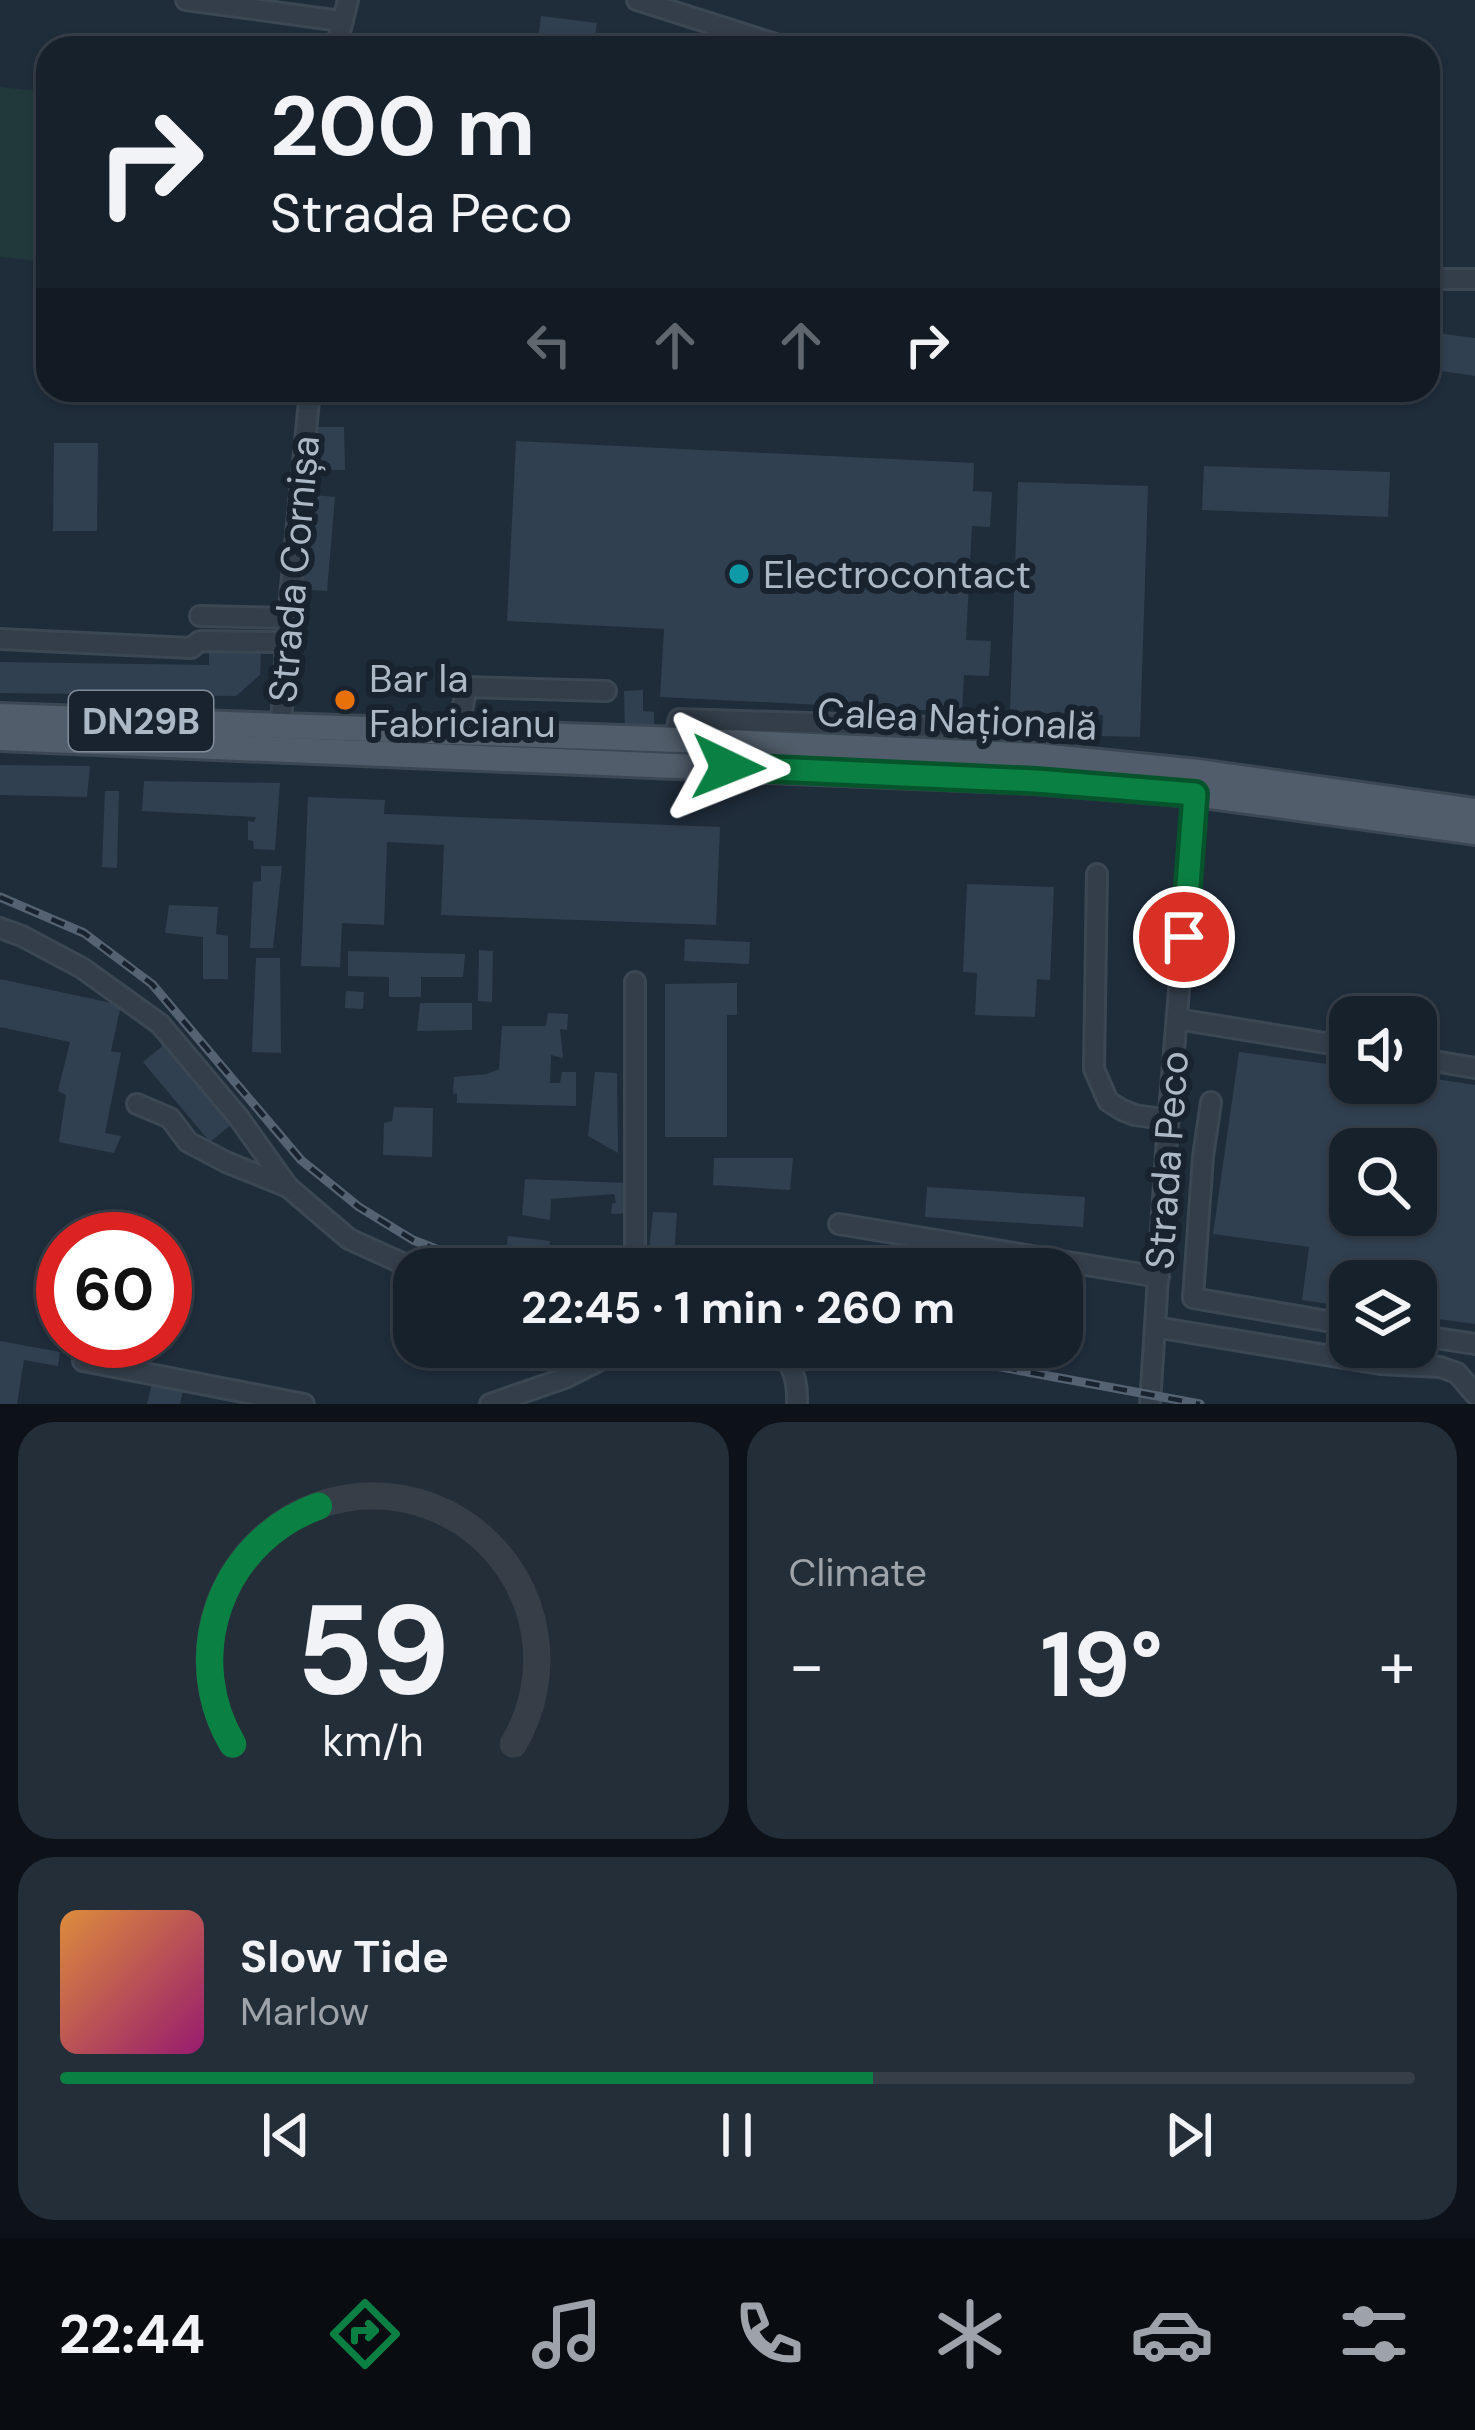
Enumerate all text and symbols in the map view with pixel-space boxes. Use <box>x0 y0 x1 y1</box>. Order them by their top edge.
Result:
text: 200 m <box>270 72 535 181</box>
icon: right <box>72 84 228 240</box>
text: Strada Peco <box>270 178 573 249</box>
icon: left <box>516 312 582 378</box>
icon: ahead <box>642 312 708 378</box>
icon: ahead <box>768 312 834 378</box>
icon: right <box>894 312 960 378</box>
street label: Strada Cornișa <box>257 433 331 705</box>
place label: Electrocontact <box>763 549 1031 600</box>
marker: Electrocontact <box>726 561 752 587</box>
place label: Bar la Fabricianu <box>369 653 556 749</box>
street label: Calea Națională <box>816 686 1098 752</box>
marker: Bar la Fabricianu <box>332 687 358 713</box>
road number: DN29B <box>69 691 213 751</box>
position arrow <box>665 704 791 830</box>
pin <box>1133 886 1235 988</box>
icon: arrive <box>1151 904 1217 970</box>
map controls <box>1329 996 1437 1368</box>
button: sound <box>1329 996 1437 1104</box>
street label: Strada Peco <box>1134 1049 1200 1271</box>
button: search <box>1329 1128 1437 1236</box>
speed limit sign: 60 <box>36 1212 192 1368</box>
button: layers <box>1329 1260 1437 1368</box>
text: 22:45 · 1 min · 260 m <box>521 1278 955 1337</box>
text: Climate <box>789 1547 927 1598</box>
text: 59 <box>296 1569 450 1732</box>
text: 19° <box>1040 1607 1163 1724</box>
text: − <box>789 1623 825 1708</box>
text: + <box>1379 1623 1415 1708</box>
text: km/h <box>323 1712 424 1768</box>
text: Slow Tide <box>240 1927 449 1986</box>
text: Marlow <box>240 1986 369 2037</box>
icon: previous <box>253 2102 319 2168</box>
icon: pause <box>704 2102 770 2168</box>
icon: next <box>1156 2102 1222 2168</box>
icon: directions <box>323 2292 407 2376</box>
icon: music <box>525 2292 609 2376</box>
icon: phone <box>727 2292 811 2376</box>
icon: climate <box>928 2292 1012 2376</box>
icon: car <box>1130 2292 1214 2376</box>
icon: filters <box>1332 2292 1416 2376</box>
text: 22:44 <box>59 2299 205 2370</box>

